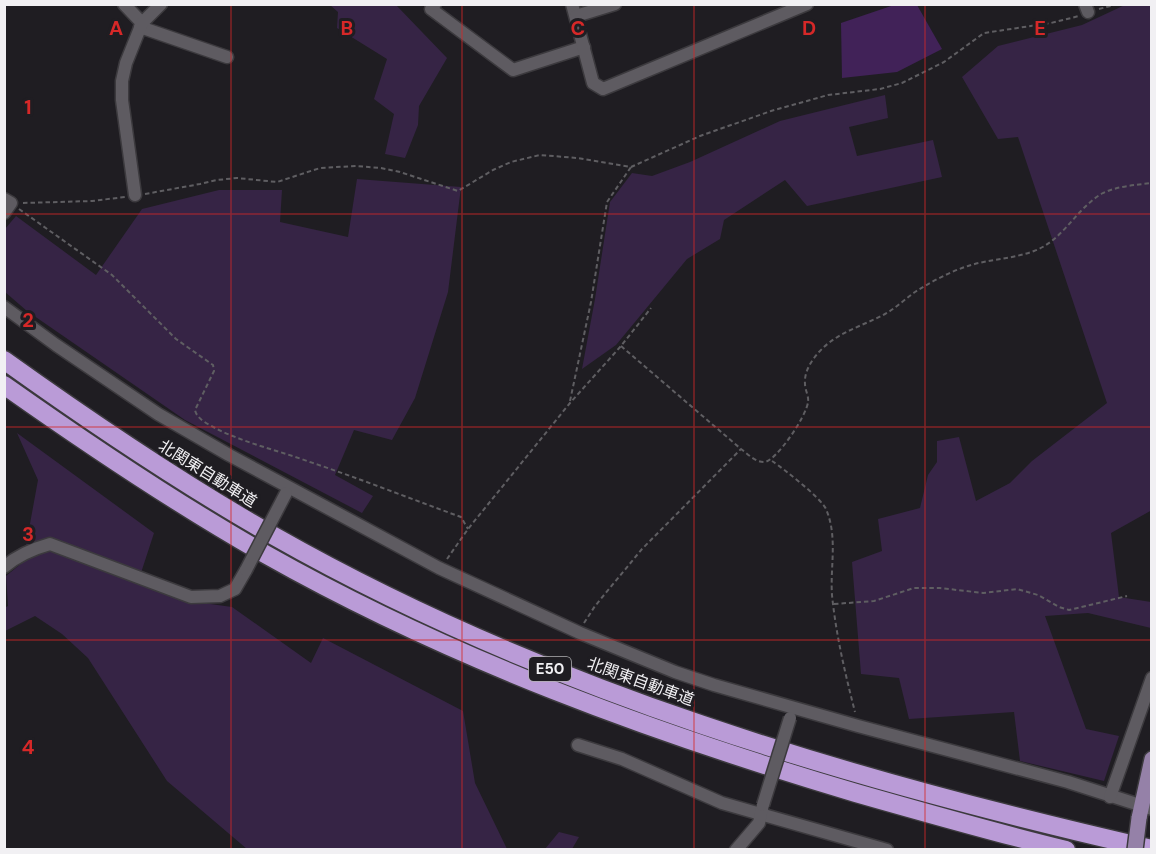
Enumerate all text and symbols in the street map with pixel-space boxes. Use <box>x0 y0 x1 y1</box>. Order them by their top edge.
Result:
text: A <box>109 15 123 41</box>
text: B <box>341 15 353 41</box>
text: C <box>571 15 585 41</box>
text: D <box>802 15 816 41</box>
text: E <box>1034 15 1046 41</box>
text: 1 <box>24 94 32 120</box>
text: 2 <box>22 307 34 333</box>
street label: 北関東自動車道 <box>155 435 261 512</box>
text: 3 <box>22 521 34 547</box>
street label: 北関東自動車道 <box>585 652 697 710</box>
road number: E50 <box>529 657 571 681</box>
text: 4 <box>22 734 35 760</box>

